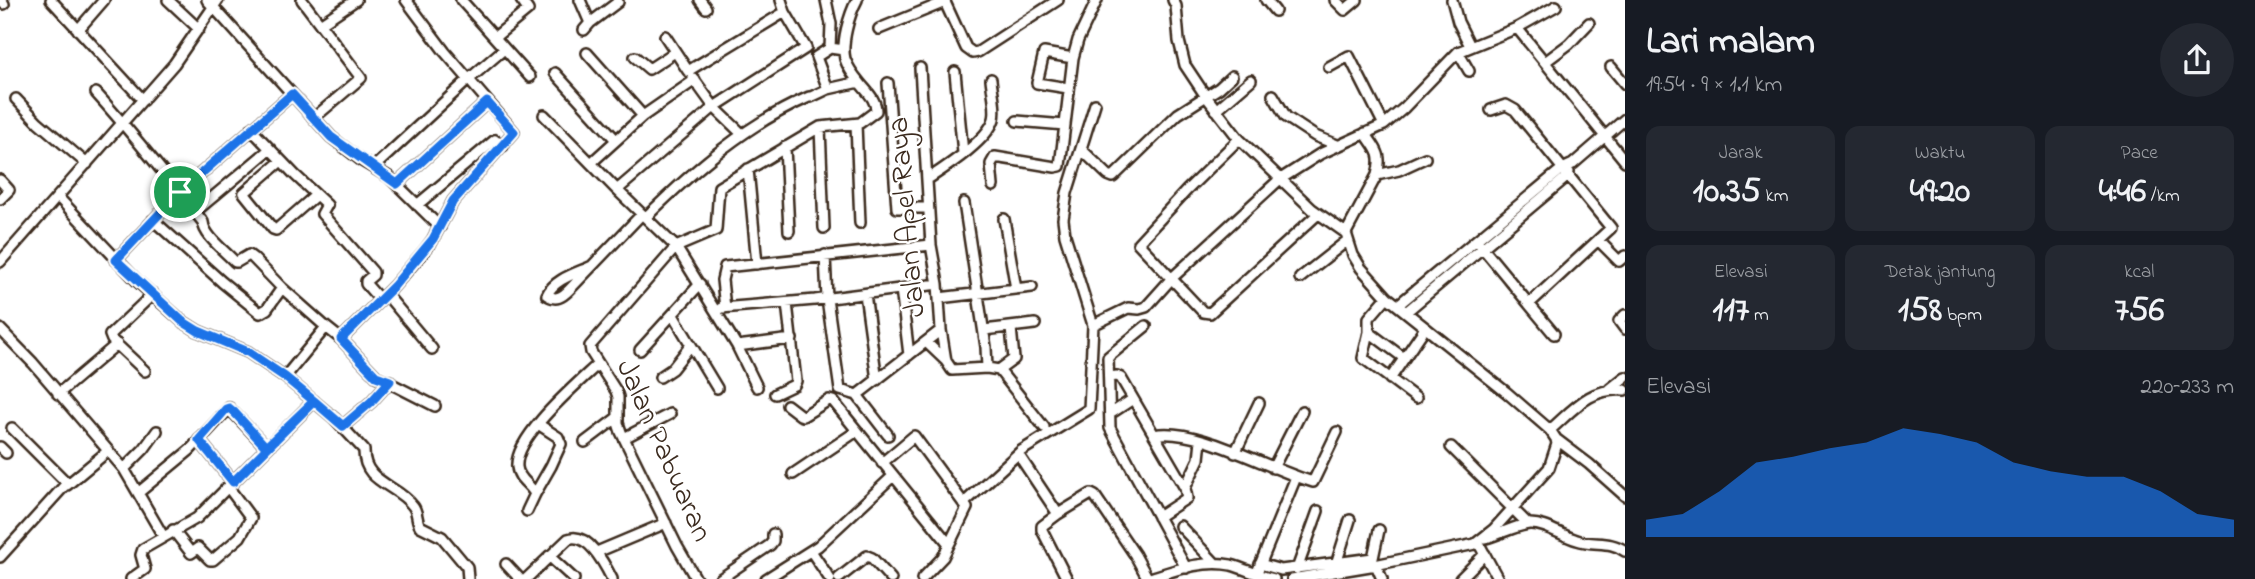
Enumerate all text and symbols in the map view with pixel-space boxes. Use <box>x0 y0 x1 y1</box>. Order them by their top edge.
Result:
text: Lari malam <box>1646 15 1815 71</box>
button: share <box>2160 23 2234 97</box>
text: 19:54 · 9 × 1.1 km <box>1646 69 1782 102</box>
street label: Jalan Apel Raya <box>877 115 939 319</box>
text: Jarak <box>1719 140 1763 167</box>
text: Waktu <box>1915 140 1965 167</box>
text: Pace <box>2121 140 2158 167</box>
pin <box>150 162 210 222</box>
text: 10.35 <box>1693 167 1761 218</box>
text: 49:20 <box>1910 167 1970 218</box>
text: 4:46 <box>2099 167 2146 218</box>
icon: arrive <box>161 173 199 211</box>
text: km <box>1761 183 1789 210</box>
text: /km <box>2146 183 2180 210</box>
text: Elevasi <box>1714 259 1768 286</box>
text: Detak jantung <box>1885 259 1995 286</box>
text: kcal <box>2124 259 2154 286</box>
text: 117 <box>1713 286 1749 337</box>
text: 158 <box>1898 286 1942 337</box>
text: 756 <box>2114 286 2164 337</box>
text: m <box>1749 302 1769 329</box>
text: bpm <box>1942 302 1982 329</box>
street label: Jalan Pabuaran <box>603 353 723 549</box>
text: Elevasi <box>1646 371 1711 404</box>
text: 220–233 m <box>2141 371 2234 404</box>

